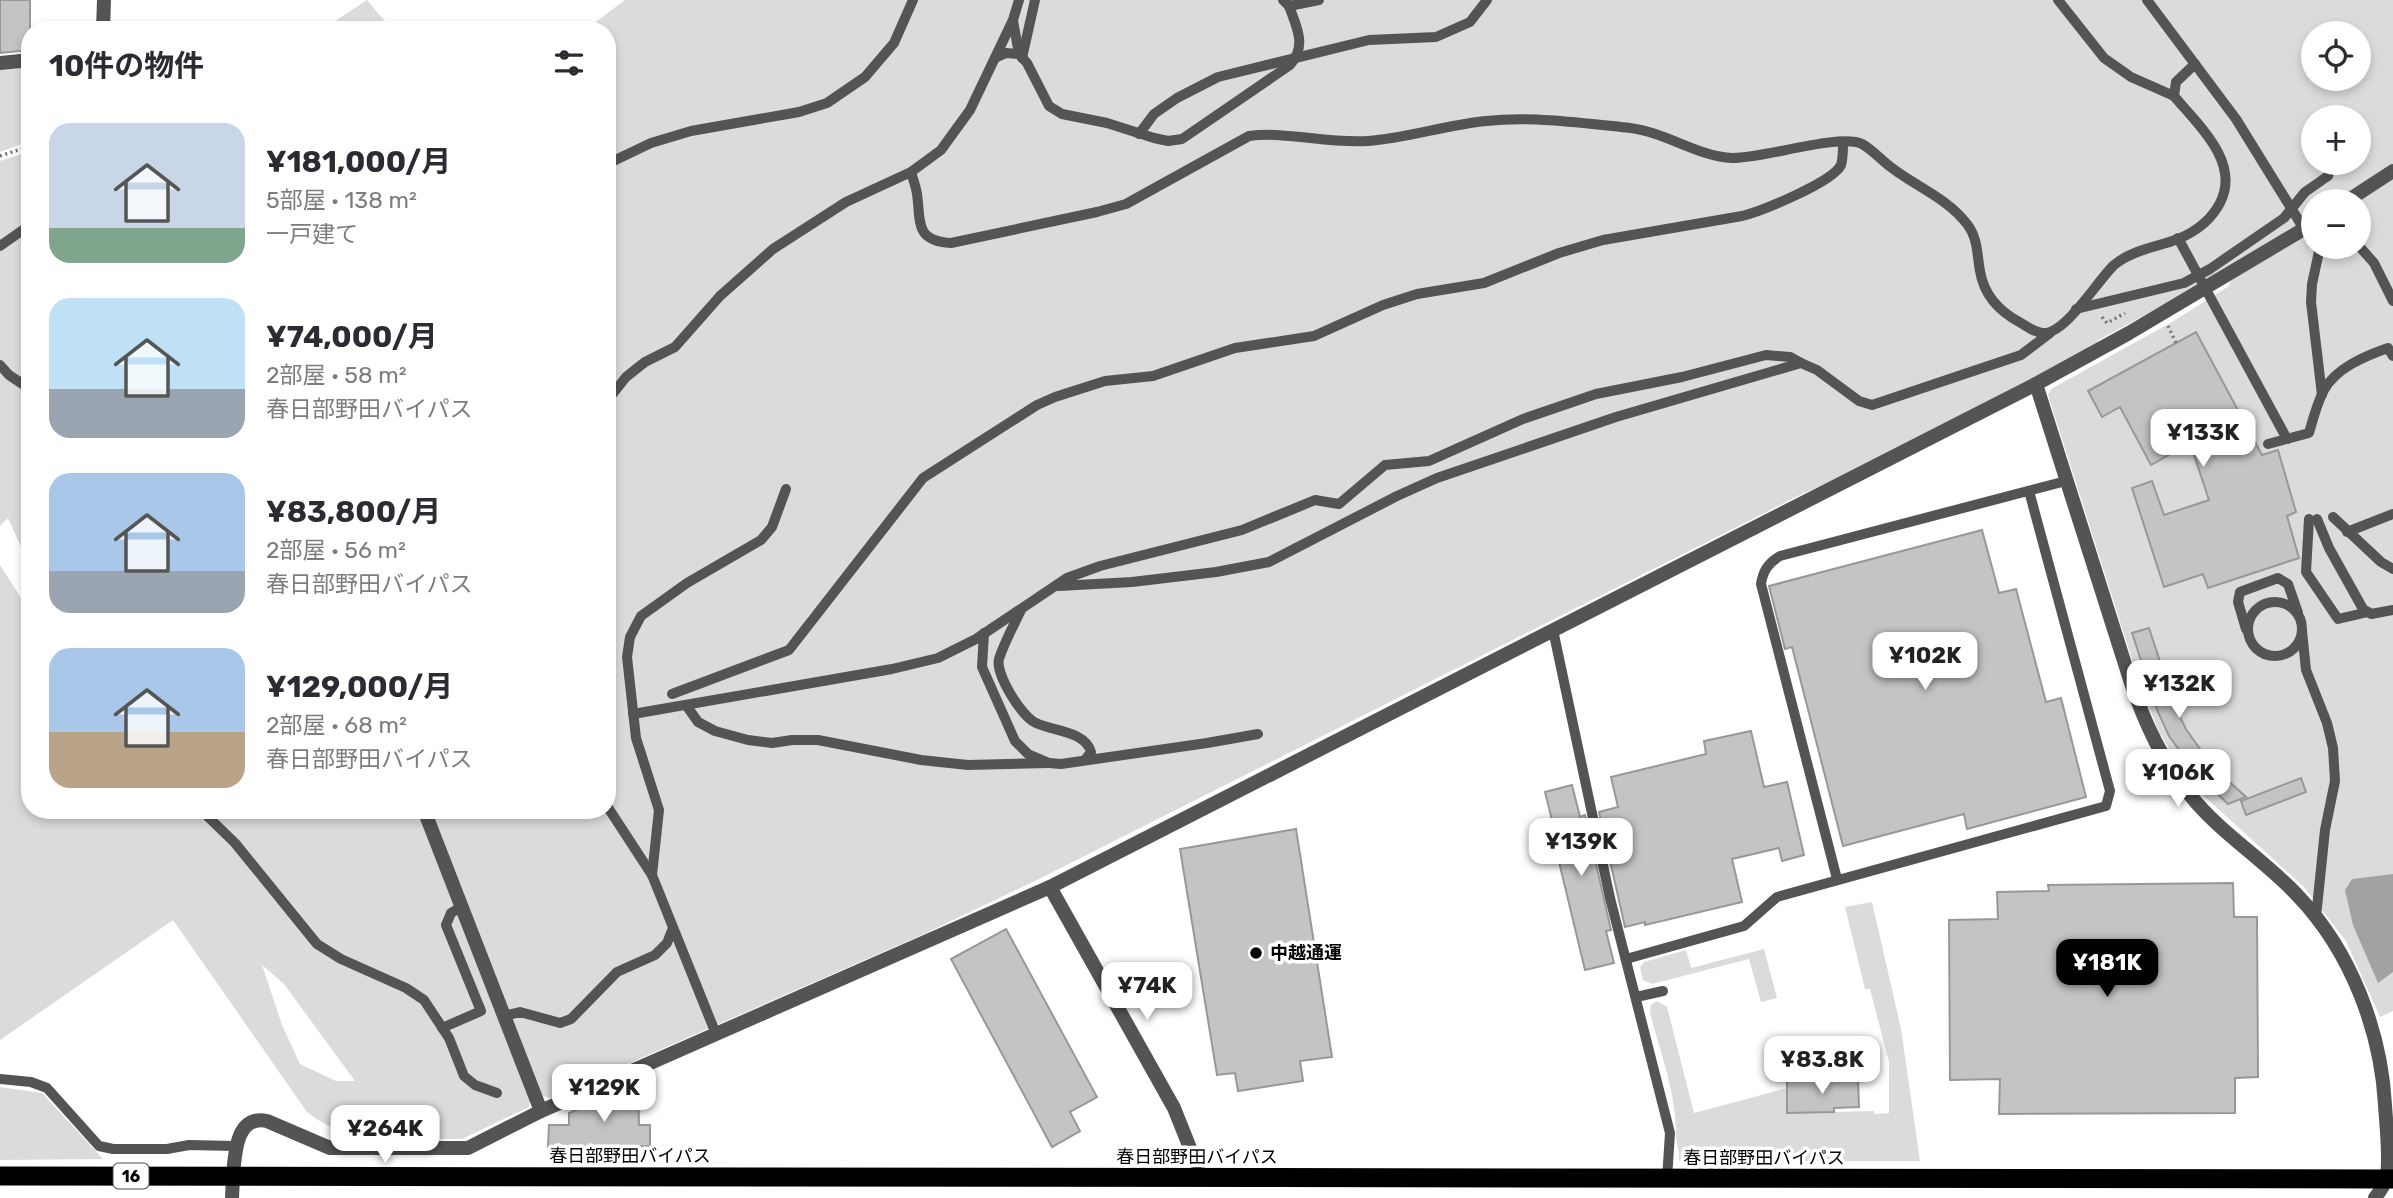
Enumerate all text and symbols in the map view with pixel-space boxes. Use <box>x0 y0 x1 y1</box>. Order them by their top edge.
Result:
map controls <box>2301 21 2371 259</box>
button: locate <box>2301 21 2371 91</box>
icon: filters <box>550 44 588 82</box>
text: 10件の物件 <box>49 48 204 84</box>
button: + <box>2301 105 2371 175</box>
text: ¥181,000/月 <box>266 144 451 180</box>
icon: home <box>105 151 189 235</box>
text: 5部屋 · 138 m² <box>266 186 417 214</box>
button: − <box>2301 189 2371 259</box>
text: 一戸建て <box>266 220 358 248</box>
text: ¥74,000/月 <box>266 319 438 355</box>
icon: home <box>105 326 189 410</box>
text: 2部屋 · 58 m² <box>266 361 407 389</box>
text: 春日部野田バイパス <box>266 395 473 423</box>
pin: ¥133K <box>2154 410 2252 469</box>
text: ¥133K <box>2167 418 2239 446</box>
text: ¥83,800/月 <box>266 494 441 530</box>
icon: home <box>105 501 189 585</box>
text: 2部屋 · 56 m² <box>266 536 406 564</box>
text: 春日部野田バイパス <box>266 570 473 598</box>
pin: ¥102K <box>1876 632 1974 692</box>
text: ¥102K <box>1888 641 1962 669</box>
pin: ¥132K <box>2130 660 2228 720</box>
text: ¥129,000/月 <box>266 669 453 705</box>
text: ¥132K <box>2143 669 2215 697</box>
icon: home <box>105 676 189 760</box>
text: 2部屋 · 68 m² <box>266 711 407 739</box>
text: 春日部野田バイパス <box>266 745 473 773</box>
pin: ¥106K <box>2129 750 2227 809</box>
text: ¥106K <box>2141 758 2215 786</box>
pin: ¥139K <box>1532 818 1630 878</box>
text: ¥139K <box>1545 827 1617 855</box>
pin: ¥181K <box>2058 940 2156 999</box>
place label: 中越通運 <box>1270 942 1342 964</box>
marker: 中越通運 <box>1248 945 1264 961</box>
text: ¥181K <box>2072 948 2142 976</box>
pin: ¥74K <box>1106 962 1188 1022</box>
text: ¥74K <box>1117 971 1177 999</box>
pin: ¥83.8K <box>1765 1036 1879 1096</box>
text: ¥83.8K <box>1780 1045 1864 1073</box>
pin: ¥129K <box>555 1064 653 1124</box>
text: ¥129K <box>568 1073 640 1101</box>
pin: ¥264K <box>336 1106 434 1165</box>
text: ¥264K <box>347 1114 423 1142</box>
street label: 春日部野田バイパス <box>549 1145 711 1167</box>
street label: 春日部野田バイパス <box>1116 1146 1278 1168</box>
street label: 春日部野田バイパス <box>1683 1147 1845 1169</box>
road number: 16 <box>114 1164 148 1188</box>

